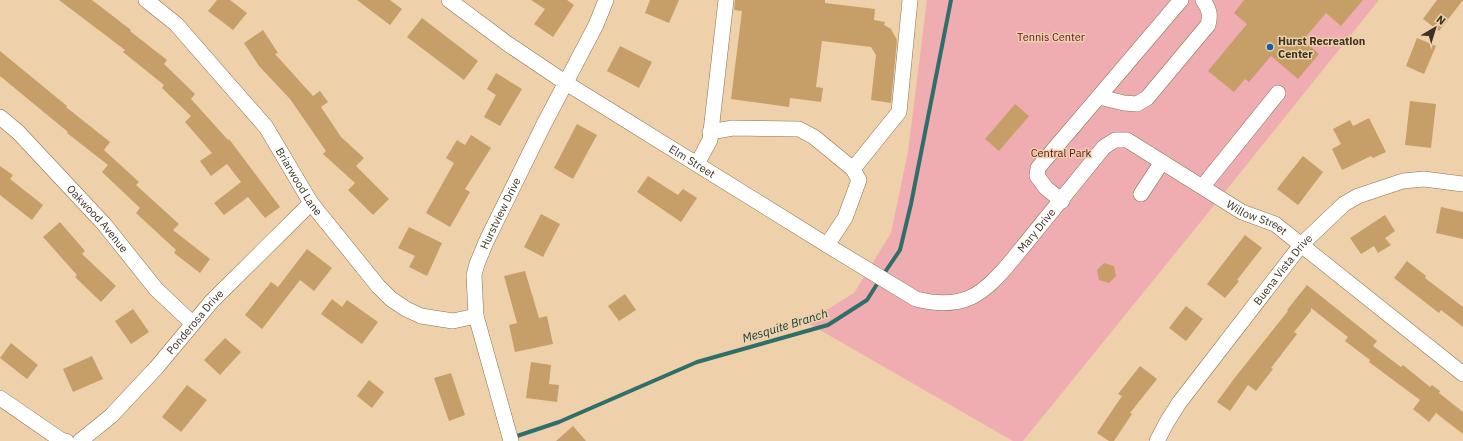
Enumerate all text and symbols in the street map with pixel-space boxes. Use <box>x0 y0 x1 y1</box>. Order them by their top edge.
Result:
north arrow <box>1415 8 1455 48</box>
text: N <box>1434 12 1449 28</box>
park label: Tennis Center <box>1017 30 1085 44</box>
place label: Hurst Recreation Center <box>1278 34 1365 61</box>
marker: Hurst Recreation Center <box>1265 42 1275 52</box>
street label: Elm Street <box>666 142 718 181</box>
street label: Briarwood Lane <box>273 145 325 218</box>
park label: Central Park <box>1031 146 1092 160</box>
street label: Hurstview Drive <box>477 175 524 251</box>
street label: Oakwood Avenue <box>64 182 131 255</box>
street label: Willow Street <box>1224 197 1290 238</box>
street label: Mary Drive <box>1014 205 1058 255</box>
street label: Buena Vista Drive <box>1250 231 1315 308</box>
street label: Ponderosa Drive <box>163 287 227 357</box>
water label: Mesquite Branch <box>740 305 830 346</box>

